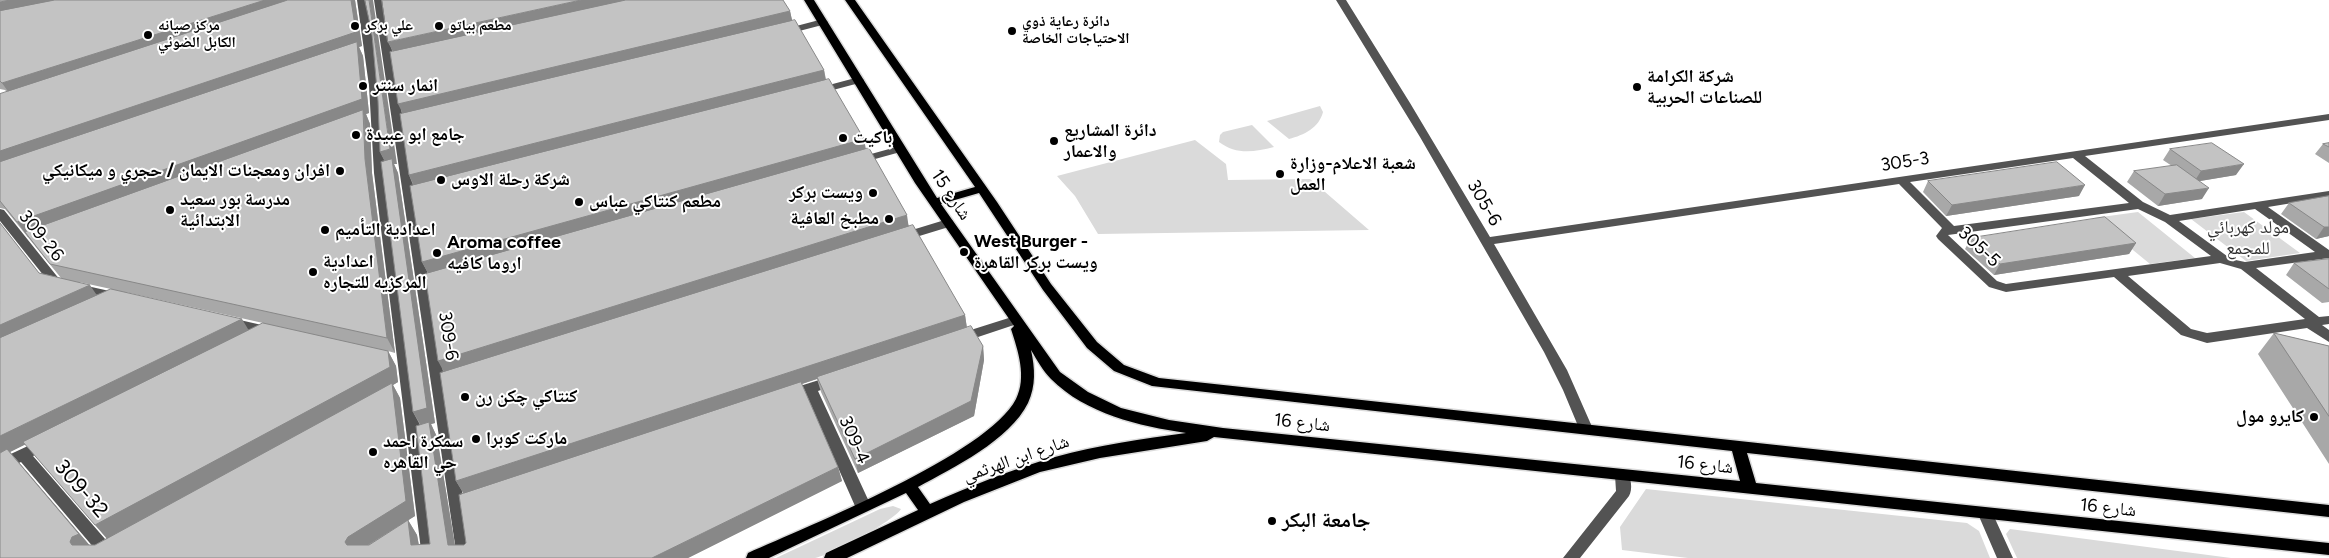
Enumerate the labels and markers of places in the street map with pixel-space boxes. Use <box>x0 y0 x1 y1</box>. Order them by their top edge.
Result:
place label: دائرة رعاية ذوي الاحتياجات الخاصة <box>1022 13 1130 48</box>
place label: مركز صيانه الكابل الضوئي <box>158 17 236 52</box>
place label: علي بركر <box>365 17 413 35</box>
place label: مطعم بياتو <box>449 17 512 35</box>
marker: علي بركر <box>349 20 361 32</box>
marker: مطعم بياتو <box>433 20 445 32</box>
marker: دائرة رعاية ذوي الاحتياجات الخاصة <box>1006 25 1018 37</box>
marker: مركز صيانه الكابل الضوئي <box>142 29 154 41</box>
place label: شركة الكرامة للصناعات الحربية <box>1647 66 1762 108</box>
place label: انمار سنتر <box>373 75 438 97</box>
marker: انمار سنتر <box>357 80 369 92</box>
marker: شركة الكرامة للصناعات الحربية <box>1631 81 1643 93</box>
place label: دائرة المشاريع والاعمار <box>1064 120 1157 162</box>
place label: جامع ابو عبيدة <box>366 124 465 146</box>
place label: باكيت <box>853 127 892 149</box>
marker: جامع ابو عبيدة <box>350 129 362 141</box>
marker: باكيت <box>837 132 849 144</box>
marker: دائرة المشاريع والاعمار <box>1048 135 1060 147</box>
place label: شعبة الاعلام-وزارة العمل <box>1290 153 1416 195</box>
place label: افران ومعجنات الايمان / حجري و ميكانيكي <box>42 160 330 182</box>
marker: افران ومعجنات الايمان / حجري و ميكانيكي <box>334 165 346 177</box>
marker: شعبة الاعلام-وزارة العمل <box>1274 168 1286 180</box>
place label: شركة رحلة الاوس <box>451 169 570 191</box>
marker: شركة رحلة الاوس <box>435 174 447 186</box>
place label: ويست بركر <box>789 182 863 204</box>
marker: ويست بركر <box>867 187 879 199</box>
place label: مدرسة بور سعيد الابتدائية <box>180 189 290 232</box>
place label: مطعم كنتاكي عباس <box>589 191 721 213</box>
marker: مطعم كنتاكي عباس <box>573 196 585 208</box>
marker: مدرسة بور سعيد الابتدائية <box>164 204 176 216</box>
place label: مطبخ العافية <box>790 208 879 230</box>
marker: مطبخ العافية <box>883 213 895 225</box>
place label: اعدادية التأميم <box>335 219 436 241</box>
marker: اعدادية التأميم <box>319 224 331 236</box>
place label: West Burger - ويست بركر القاهرة <box>974 231 1098 274</box>
place label: Aroma coffee اروما كافيه <box>447 232 561 274</box>
marker: West Burger - ويست بركر القاهرة <box>958 246 970 258</box>
marker: Aroma coffee اروما كافيه <box>431 247 443 259</box>
place label: اعدادية المركزيه للتجاره <box>323 251 427 294</box>
marker: اعدادية المركزيه للتجاره <box>307 266 319 278</box>
place label: كنتاكي چكن رن <box>475 386 577 408</box>
marker: كنتاكي چكن رن <box>459 391 471 403</box>
place label: كايرو مول <box>2236 406 2304 428</box>
marker: كايرو مول <box>2308 411 2320 423</box>
place label: ماركت كوبرا <box>486 428 567 450</box>
place label: سمكرة احمد حي القاهره <box>383 431 463 474</box>
marker: ماركت كوبرا <box>470 433 482 445</box>
marker: سمكرة احمد حي القاهره <box>367 446 379 458</box>
place label: جامعة البكر <box>1282 508 1371 534</box>
marker: جامعة البكر <box>1266 515 1278 527</box>

